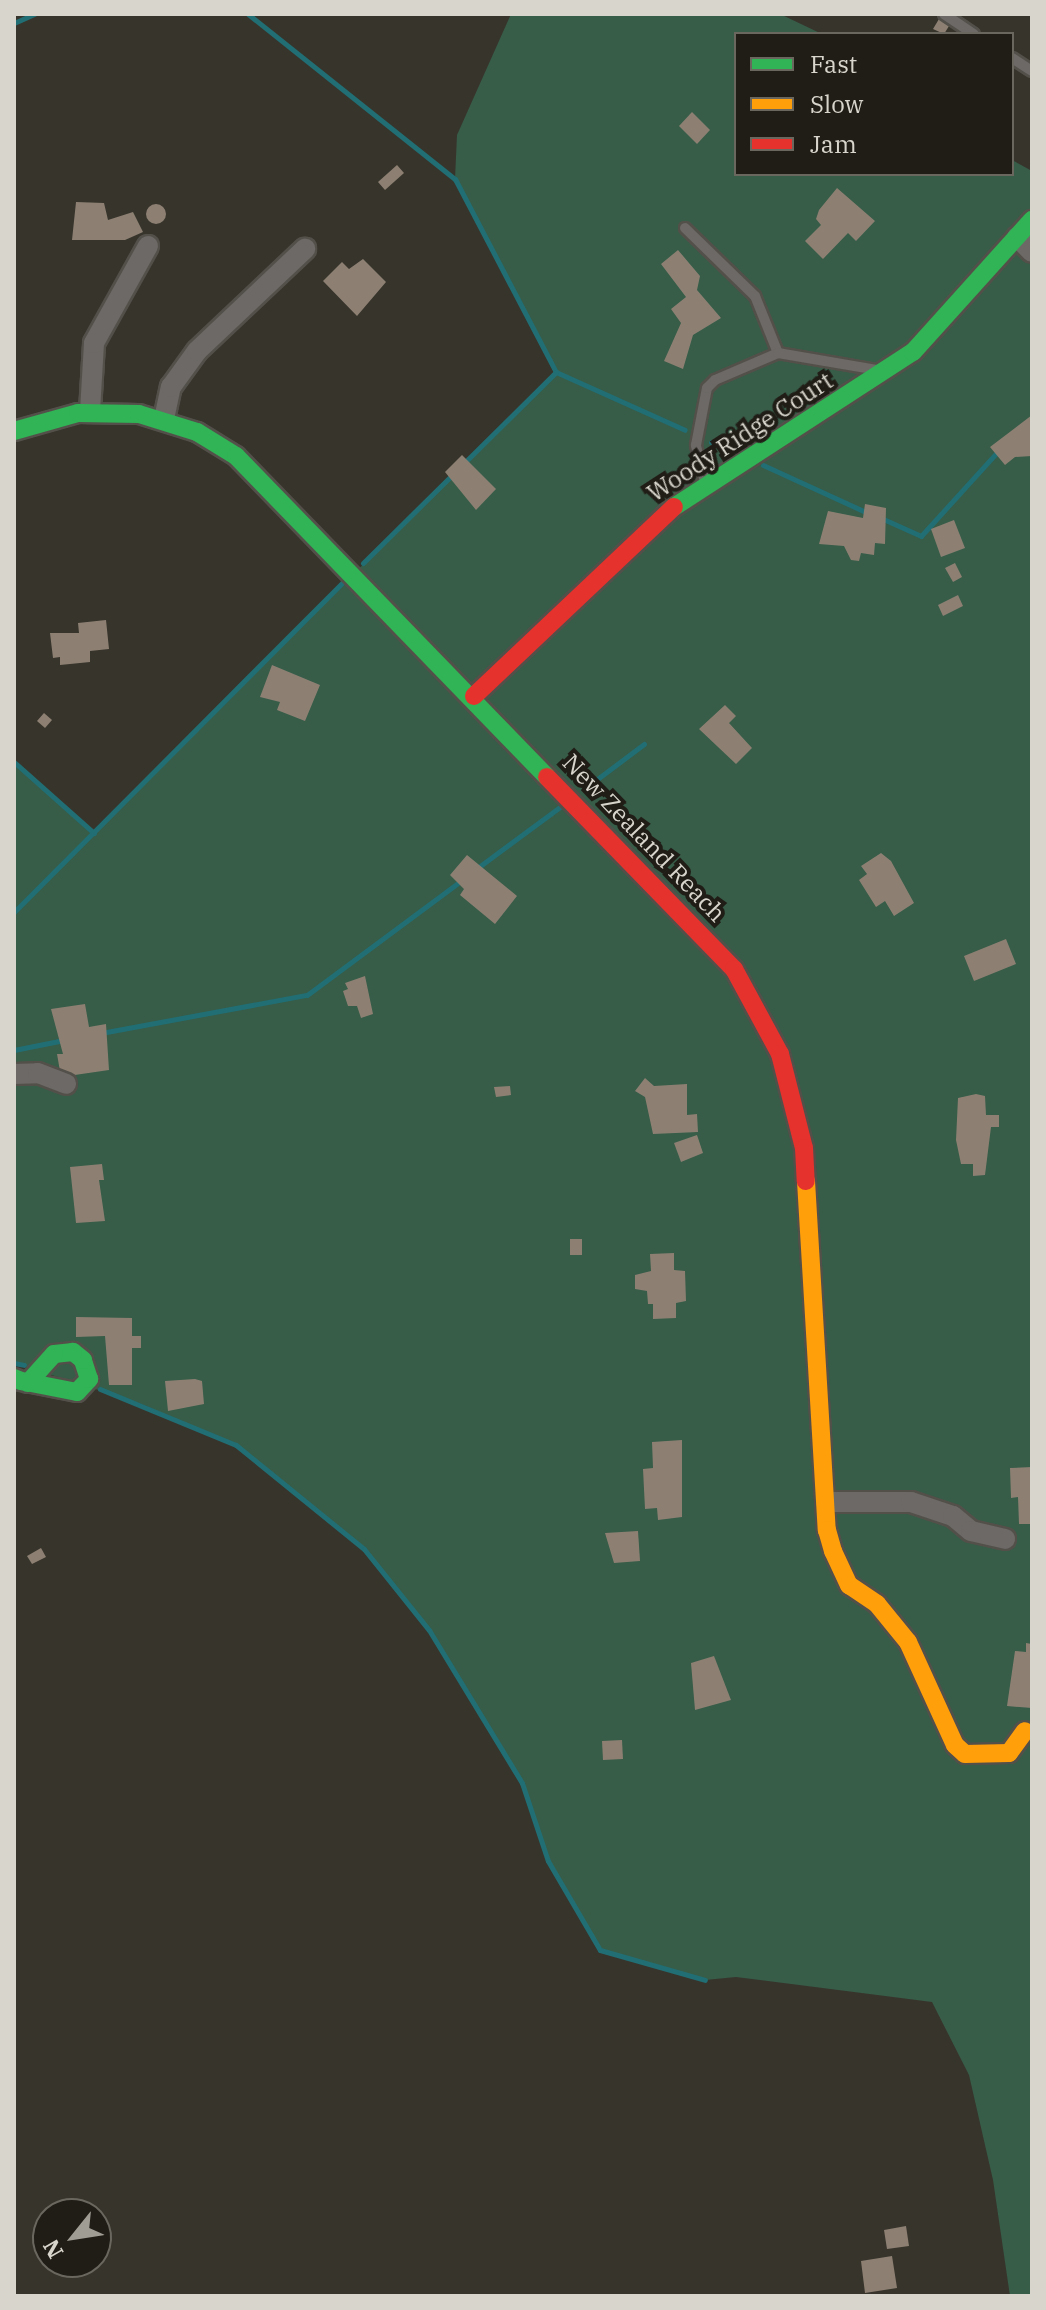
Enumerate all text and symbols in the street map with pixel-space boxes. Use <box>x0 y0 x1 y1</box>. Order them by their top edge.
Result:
legend <box>734 32 1014 176</box>
text: Fast <box>810 48 857 80</box>
text: Slow <box>810 88 863 120</box>
text: Jam <box>810 128 857 160</box>
street label: Woody Ridge Court <box>642 366 838 508</box>
street label: New Zealand Reach <box>556 748 732 928</box>
north arrow <box>32 2198 112 2278</box>
text: N <box>36 2234 69 2264</box>

